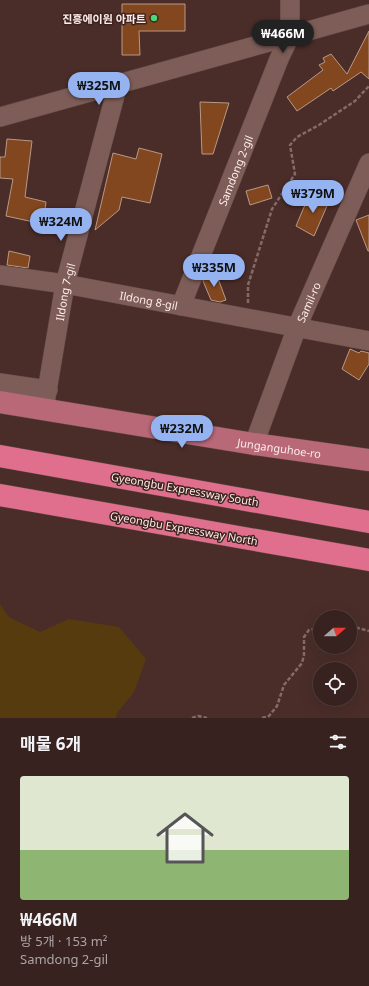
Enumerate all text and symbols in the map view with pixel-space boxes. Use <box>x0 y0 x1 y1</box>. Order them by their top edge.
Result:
place label: 진흥에이원 아파트 <box>62 11 146 26</box>
marker: 진흥에이원 아파트 <box>149 13 159 23</box>
pin: ₩466M <box>255 20 311 54</box>
text: ₩466M <box>261 24 305 42</box>
pin: ₩325M <box>71 72 127 106</box>
text: ₩325M <box>77 76 121 94</box>
street label: Samdong 2-gil <box>214 133 256 208</box>
pin: ₩379M <box>285 180 341 214</box>
text: ₩379M <box>291 184 335 202</box>
pin: ₩324M <box>33 208 89 242</box>
text: ₩324M <box>39 212 83 230</box>
pin: ₩335M <box>186 254 242 288</box>
text: ₩335M <box>192 258 236 276</box>
street label: Ildong 7-gil <box>51 261 78 322</box>
street label: Samil-ro <box>293 279 324 325</box>
street label: Ildong 8-gil <box>119 287 179 313</box>
pin: ₩232M <box>154 415 210 449</box>
text: ₩232M <box>160 419 204 437</box>
street label: Junganguhoe-ro <box>235 434 322 461</box>
street label: Gyeongbu Expressway South <box>110 469 260 509</box>
street label: Gyeongbu Expressway North <box>109 508 259 548</box>
north arrow <box>313 610 357 654</box>
map controls <box>313 610 357 706</box>
button: locate <box>313 662 357 706</box>
icon: filters <box>327 731 349 753</box>
text: 매물 6개 <box>20 732 81 755</box>
icon: home <box>149 802 221 874</box>
text: ₩466M <box>20 908 78 931</box>
text: 방 5개 · 153 m² <box>20 932 107 950</box>
text: Samdong 2-gil <box>20 950 108 968</box>

